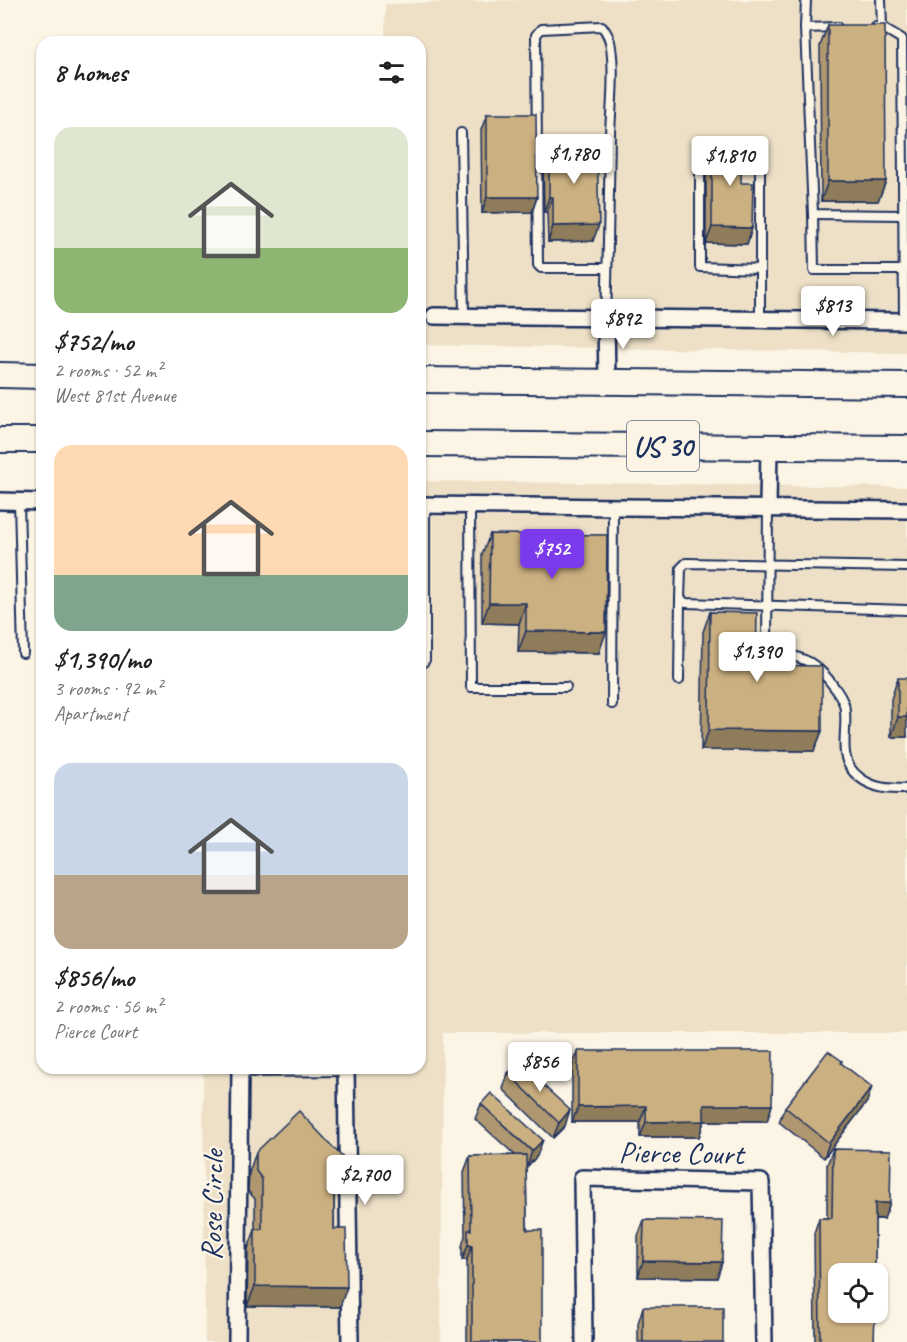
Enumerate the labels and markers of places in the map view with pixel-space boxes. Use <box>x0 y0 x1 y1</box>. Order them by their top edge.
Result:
pin: $1,780 <box>525 134 623 185</box>
pin: $1,810 <box>681 136 779 187</box>
pin: $813 <box>797 286 869 337</box>
pin: $892 <box>587 299 659 350</box>
pin: $752 <box>516 529 588 580</box>
pin: $1,390 <box>708 632 806 683</box>
pin: $856 <box>504 1042 576 1093</box>
pin: $2,700 <box>316 1155 414 1206</box>

